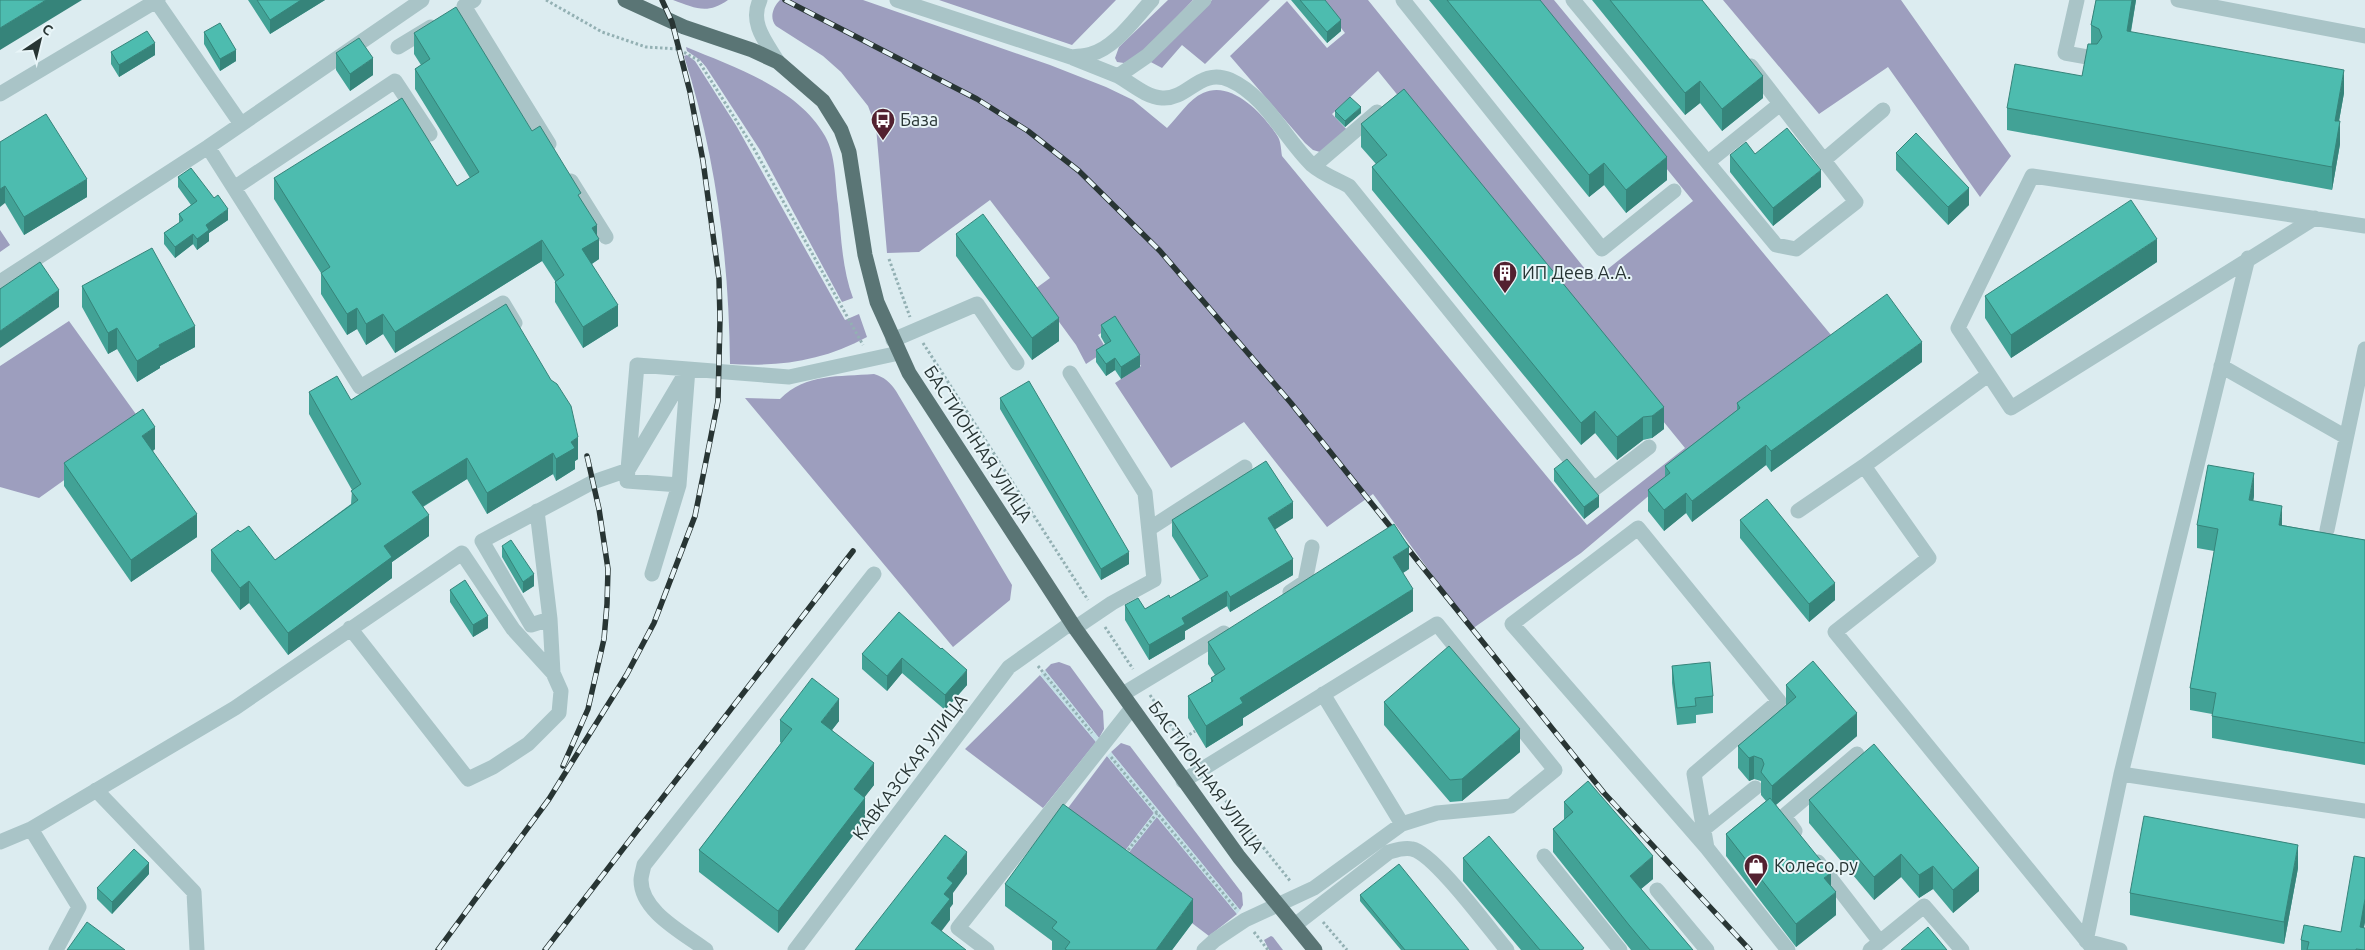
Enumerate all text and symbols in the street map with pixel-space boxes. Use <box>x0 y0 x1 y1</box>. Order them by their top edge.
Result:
north arrow <box>15 15 65 65</box>
text: С <box>39 20 56 38</box>
bus stop icon: База <box>870 107 896 141</box>
place label: База <box>900 109 938 129</box>
building icon: ИП Деев А.А. <box>1492 260 1518 294</box>
place label: ИП Деев А.А. <box>1522 262 1632 282</box>
street label: БАСТИОННАЯ УЛИЦА <box>921 361 1037 526</box>
street label: КАВКАЗСКАЯ УЛИЦА <box>848 689 971 843</box>
street label: БАСТИОННАЯ УЛИЦА <box>1145 697 1269 856</box>
shop icon: Колесо.ру <box>1743 853 1769 887</box>
place label: Колесо.ру <box>1774 855 1858 875</box>

